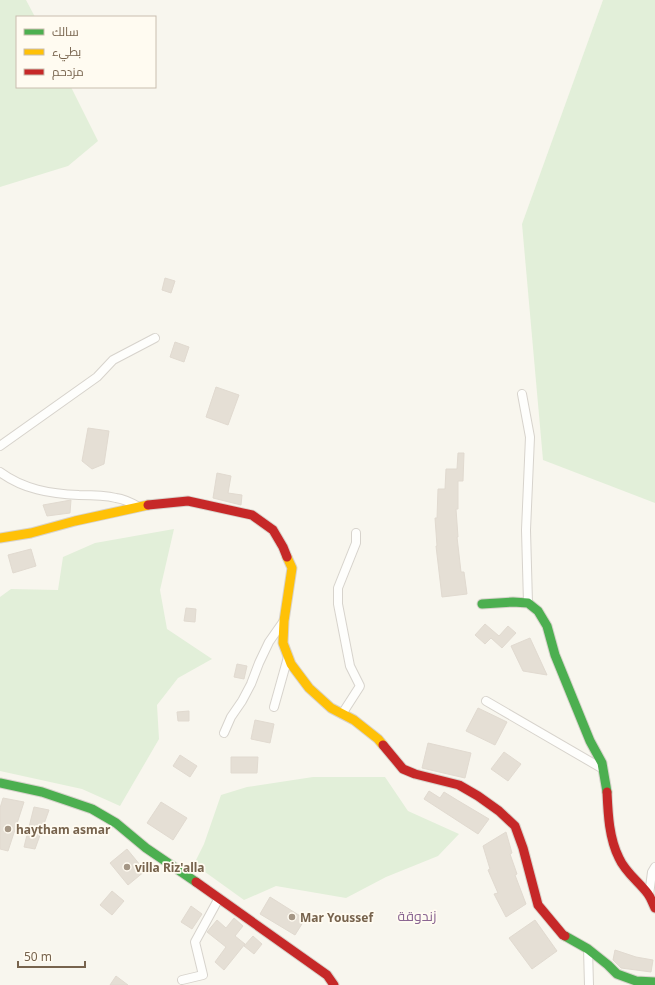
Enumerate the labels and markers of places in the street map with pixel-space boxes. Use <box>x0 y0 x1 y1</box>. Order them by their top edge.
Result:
place label: haytham asmar <box>16 821 111 838</box>
marker: haytham asmar <box>3 824 13 834</box>
place label: villa Riz'alla <box>135 859 205 876</box>
marker: villa Riz'alla <box>122 862 132 872</box>
place label: Mar Youssef <box>300 909 374 926</box>
marker: Mar Youssef <box>287 912 297 922</box>

